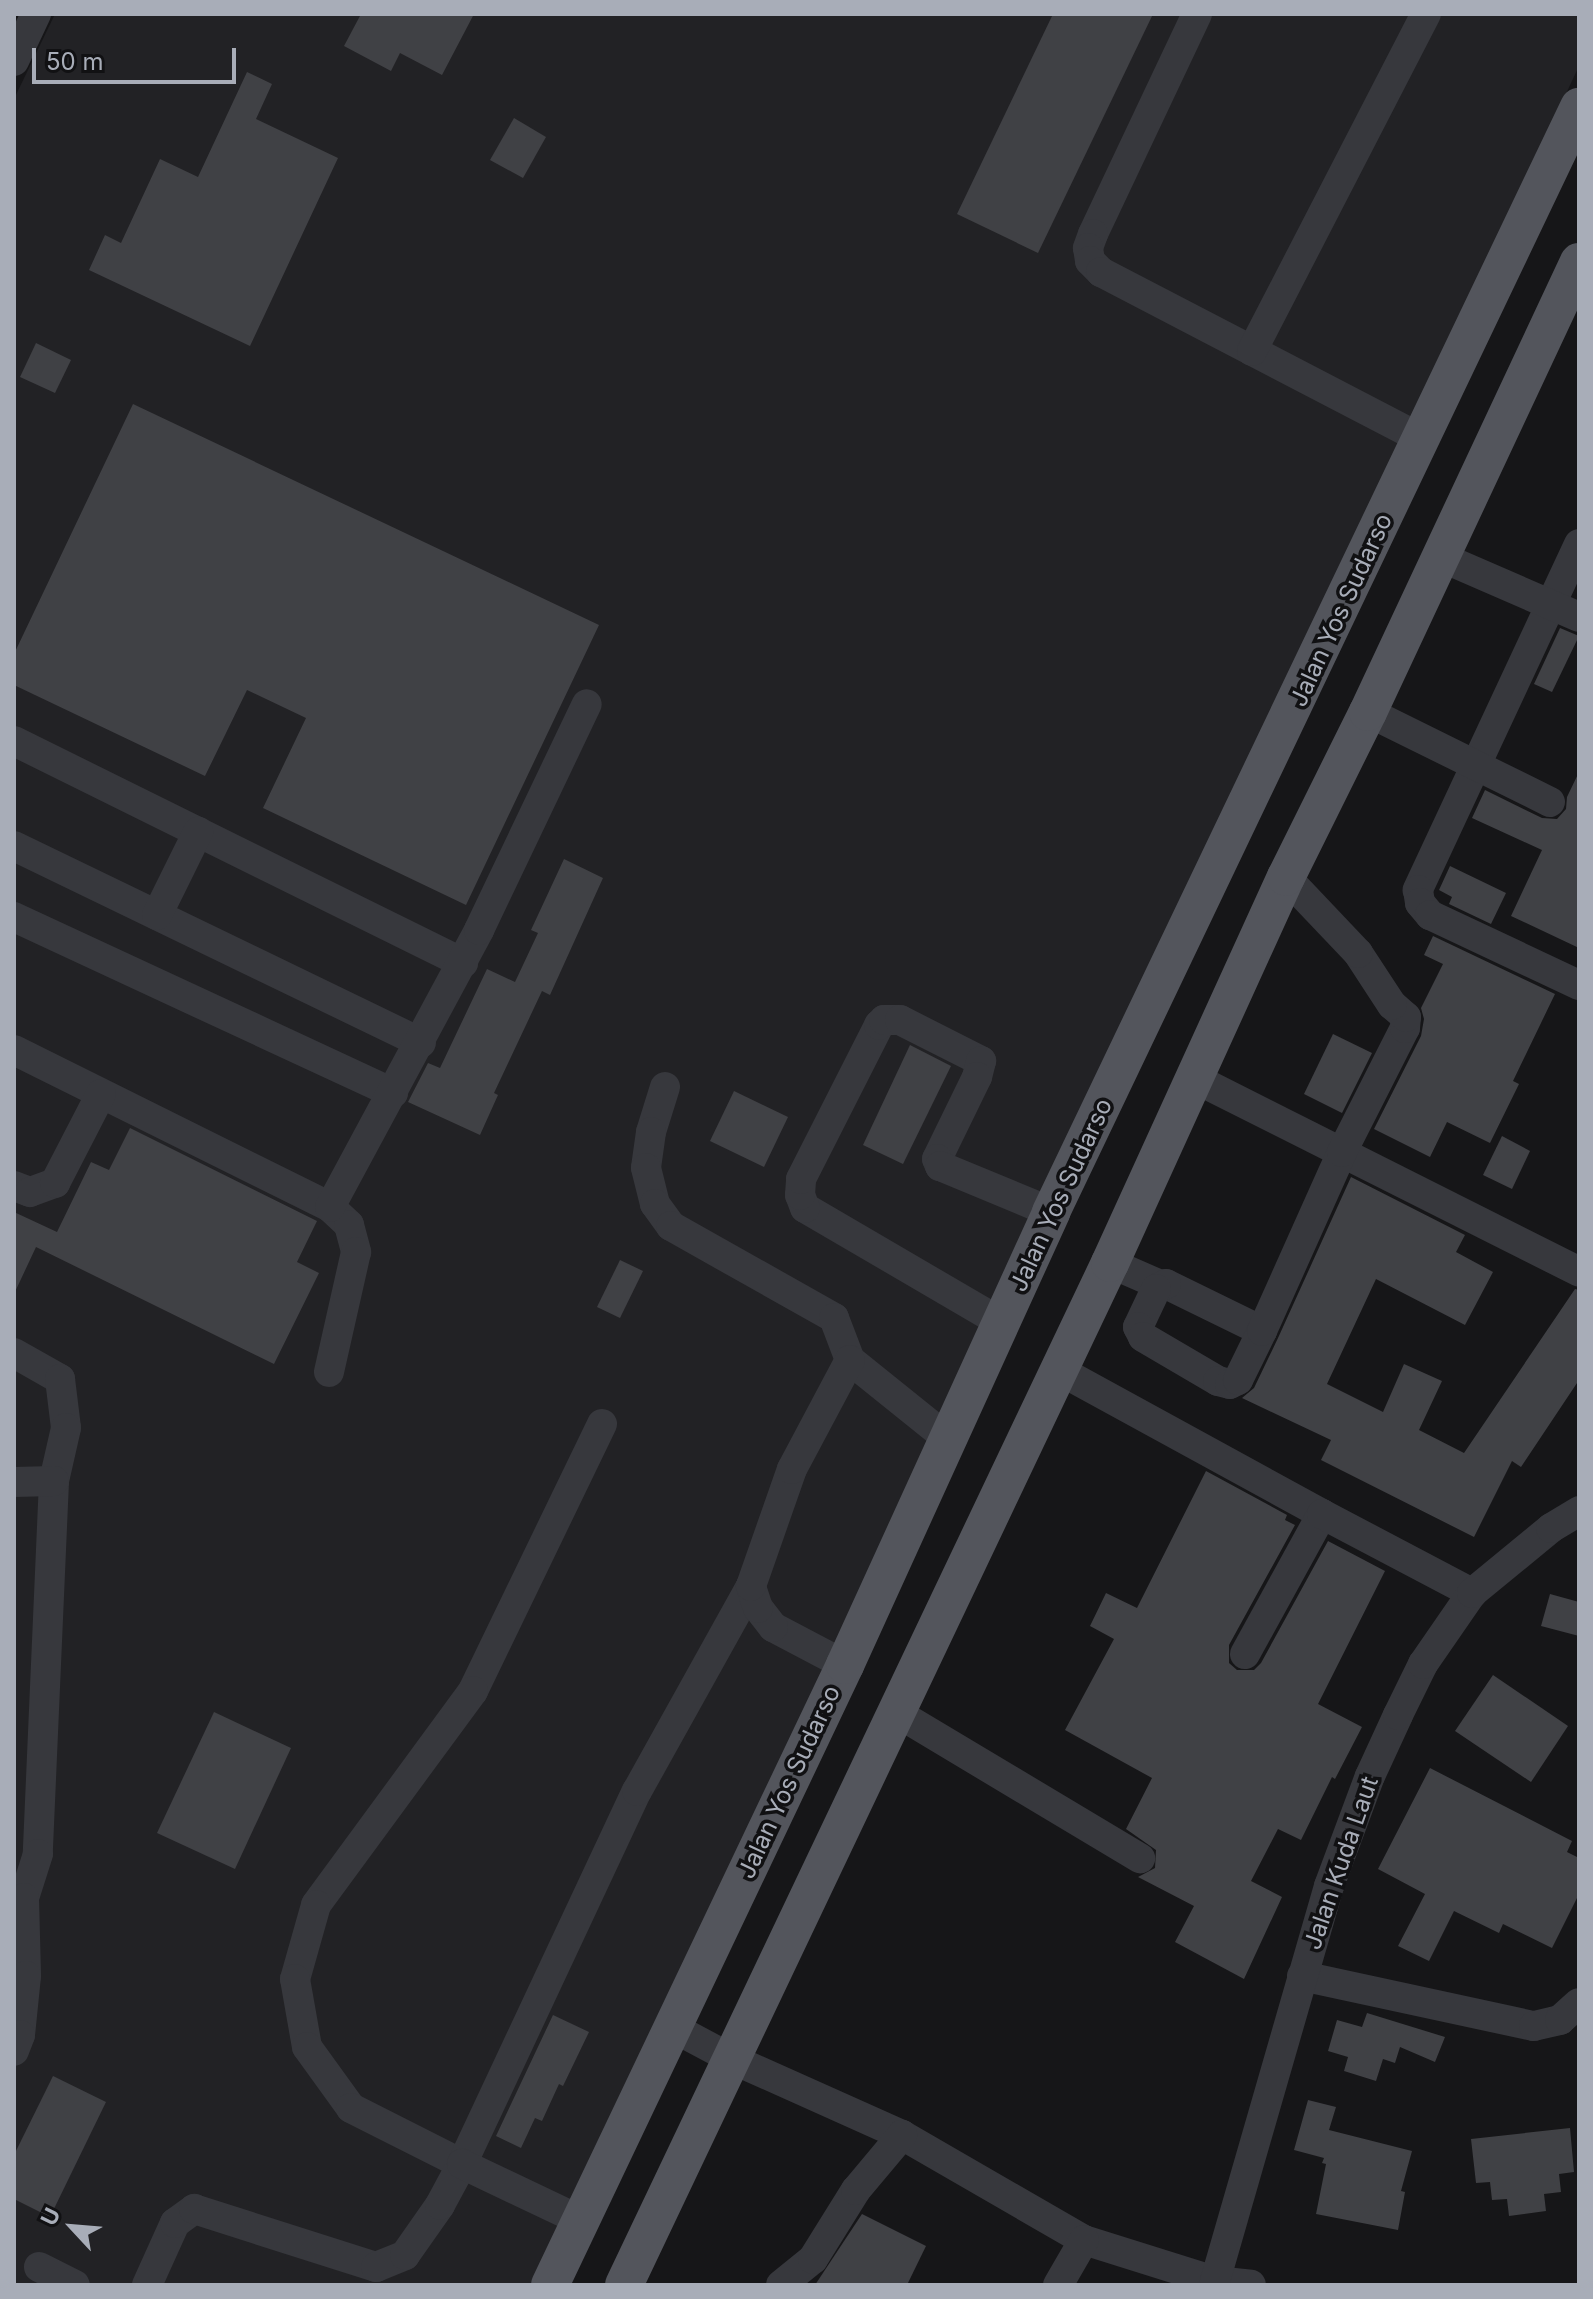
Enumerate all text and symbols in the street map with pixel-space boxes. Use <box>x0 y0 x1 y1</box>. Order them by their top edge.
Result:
scale bar <box>36 32 240 82</box>
text: 50 m <box>46 47 104 76</box>
street label: Jalan Yos Sudarso <box>1284 509 1398 711</box>
street label: Jalan Yos Sudarso <box>1004 1094 1118 1296</box>
street label: Jalan Yos Sudarso <box>732 1681 846 1883</box>
street label: Jalan Kuda Laut <box>1298 1773 1384 1953</box>
north arrow <box>32 2187 112 2267</box>
text: U <box>35 2204 66 2229</box>

